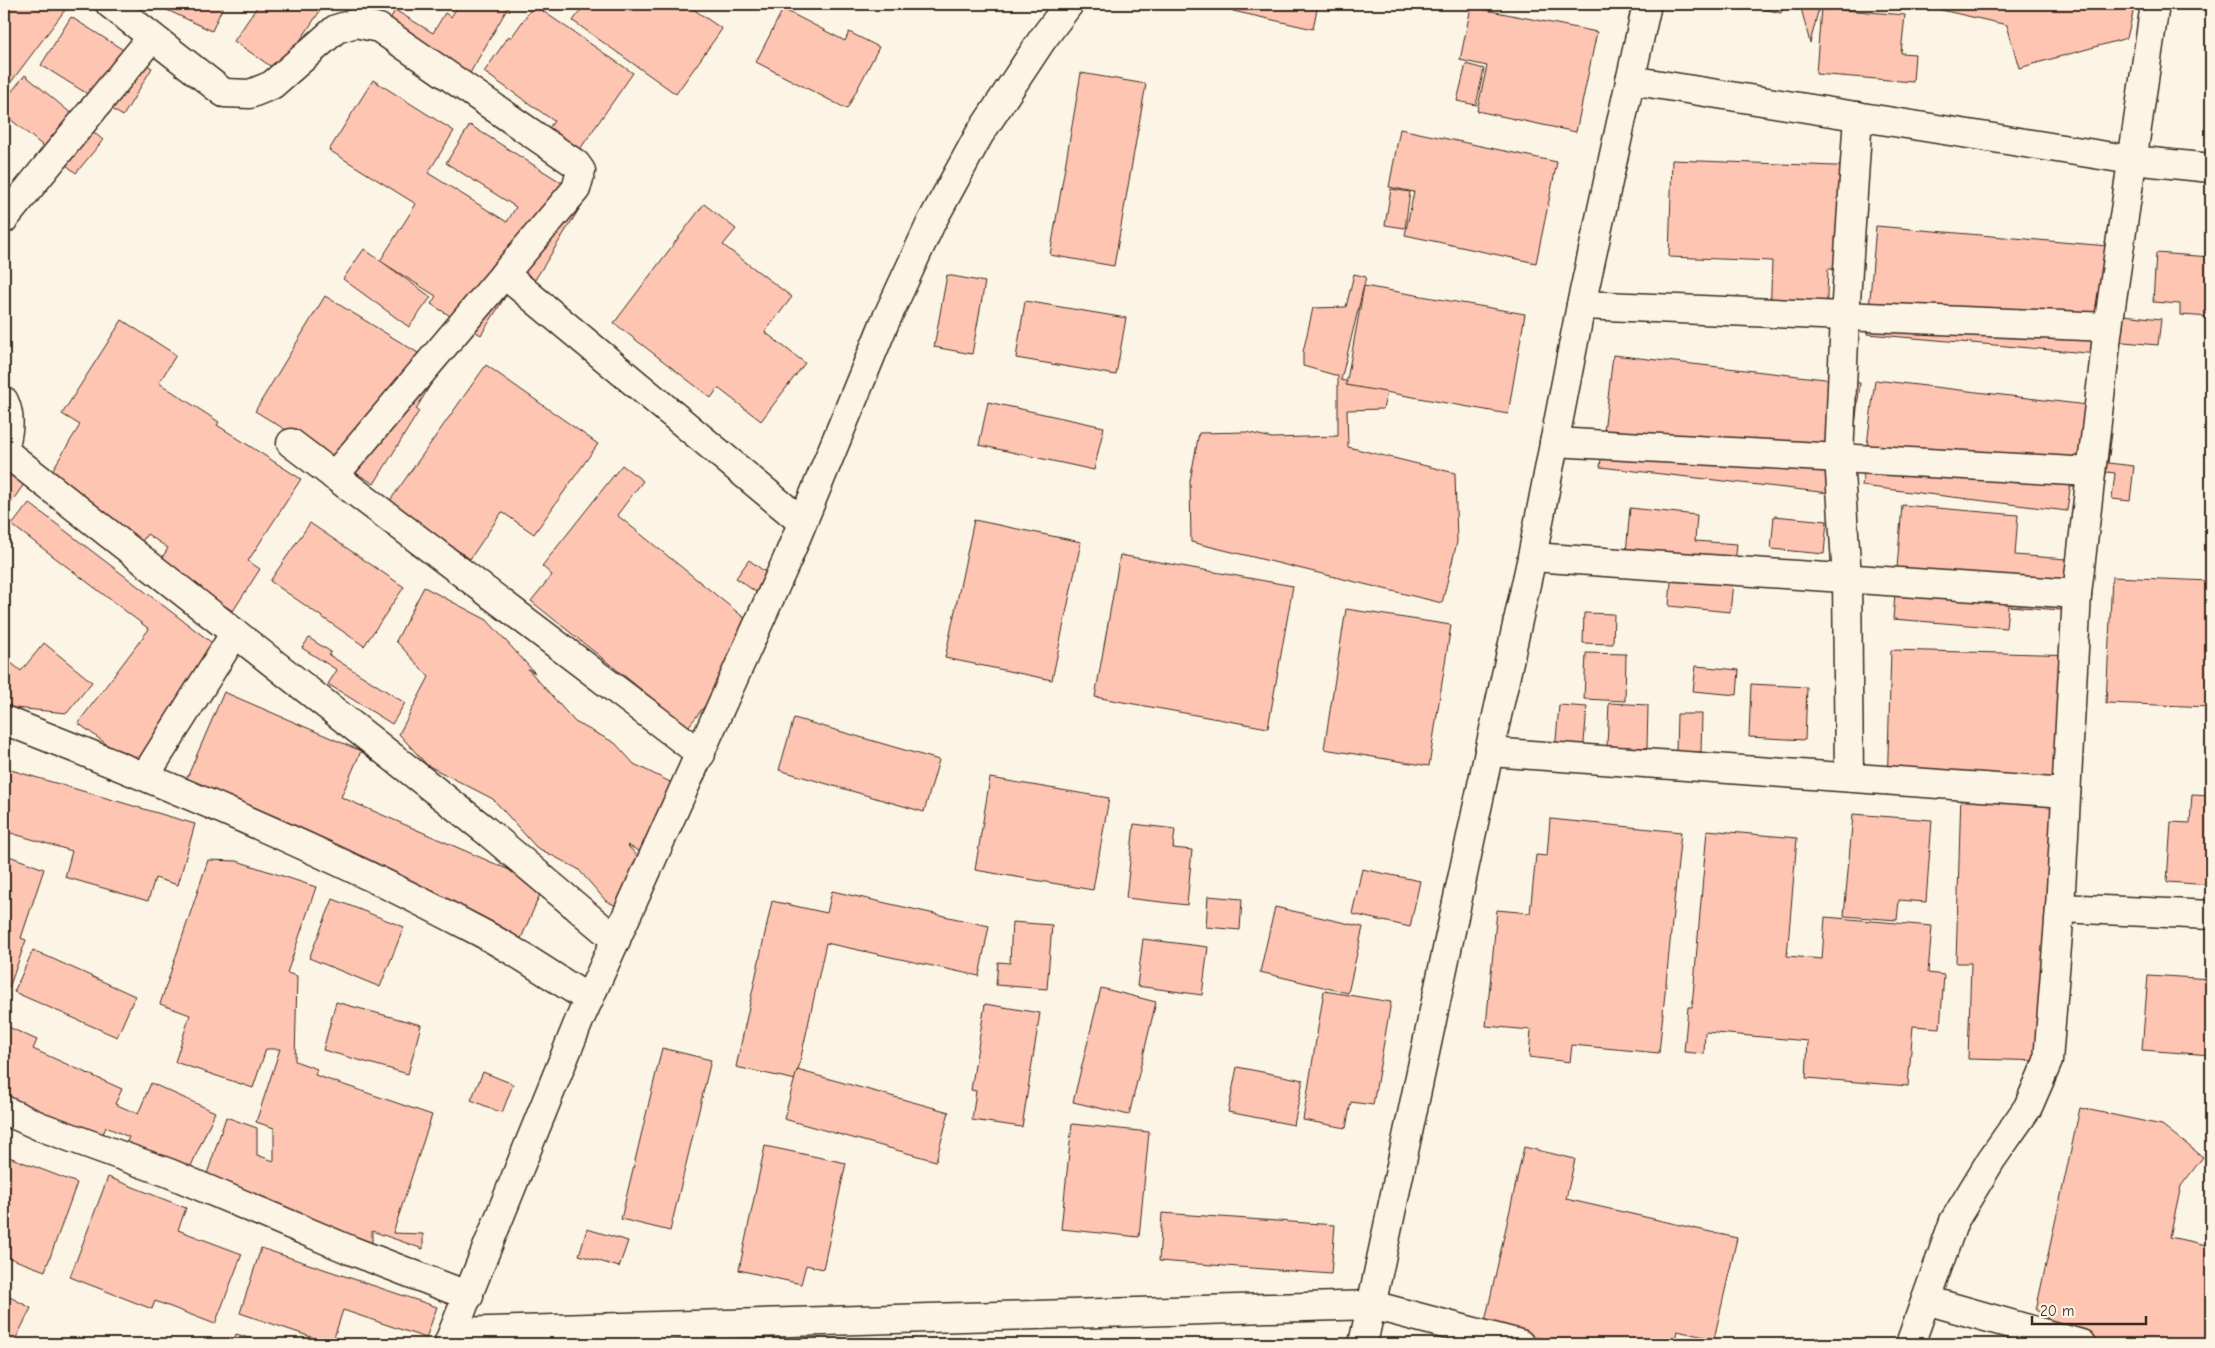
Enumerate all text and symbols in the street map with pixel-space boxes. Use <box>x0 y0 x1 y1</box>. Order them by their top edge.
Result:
scale bar <box>2032 1293 2146 1325</box>
text: 20 m <box>2040 1302 2074 1320</box>

